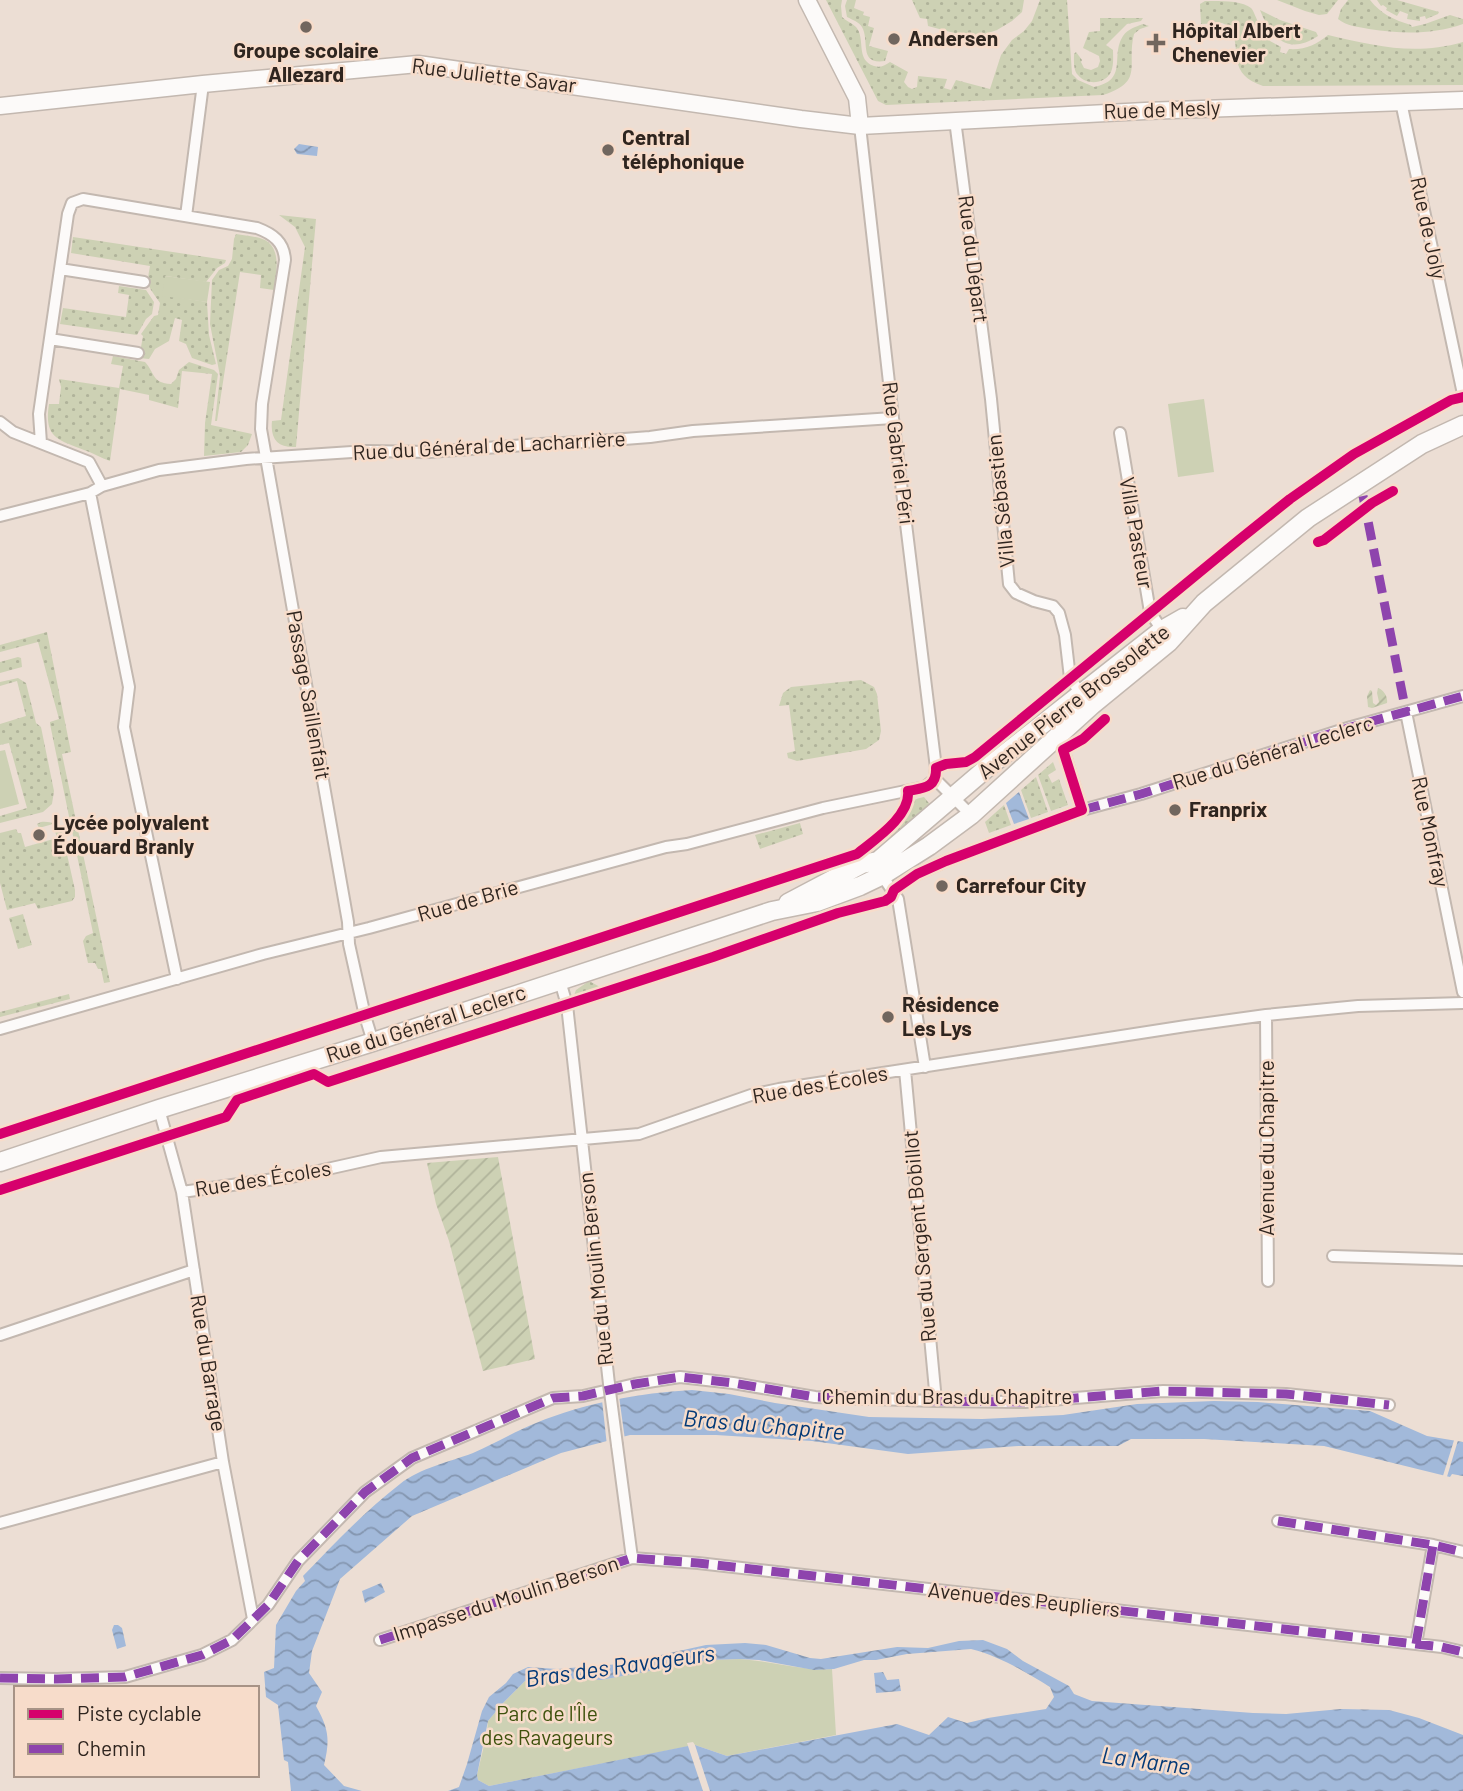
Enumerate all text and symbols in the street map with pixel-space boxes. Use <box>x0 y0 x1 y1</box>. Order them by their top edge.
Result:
place label: Hôpital Albert Chenevier <box>1172 17 1301 66</box>
marker: Groupe scolaire Allezard <box>298 19 314 35</box>
place label: Andersen <box>908 25 998 50</box>
marker: Andersen <box>886 31 902 47</box>
marker: Hôpital Albert Chenevier <box>1146 33 1166 53</box>
place label: Groupe scolaire Allezard <box>233 37 379 86</box>
street label: Rue Juliette Savar <box>411 52 578 97</box>
street label: Rue de Mesly <box>1103 94 1221 123</box>
place label: Central téléphonique <box>622 124 745 173</box>
marker: Central téléphonique <box>600 142 616 158</box>
street label: Rue de Joly <box>1406 174 1453 282</box>
street label: Rue du Départ <box>954 194 995 324</box>
street label: Rue Gabriel Péri <box>878 380 921 526</box>
street label: Rue du Général de Lacharrière <box>352 425 626 464</box>
street label: Villa Sébastien <box>980 433 1019 569</box>
street label: Villa Pasteur <box>1115 475 1160 591</box>
street label: Passage Saillenfait <box>282 608 337 781</box>
street label: Avenue Pierre Brossolette <box>972 618 1174 783</box>
street label: Rue du Général Leclerc <box>1169 709 1376 794</box>
street label: Rue Monfray <box>1408 774 1455 890</box>
place label: Franprix <box>1189 796 1267 821</box>
marker: Franprix <box>1167 802 1183 818</box>
place label: Lycée polyvalent Édouard Branly <box>53 809 209 858</box>
marker: Lycée polyvalent Édouard Branly <box>31 827 47 843</box>
place label: Carrefour City <box>956 872 1087 897</box>
street label: Rue de Brie <box>414 873 521 926</box>
marker: Carrefour City <box>934 878 950 894</box>
street label: Rue du Général Leclerc <box>322 978 529 1067</box>
place label: Résidence Les Lys <box>902 991 999 1040</box>
marker: Résidence Les Lys <box>880 1009 896 1025</box>
street label: Rue des Écoles <box>750 1059 889 1108</box>
street label: Avenue du Chapitre <box>1253 1060 1278 1236</box>
street label: Rue du Sergent Bobillot <box>897 1129 940 1343</box>
street label: Rue des Écoles <box>193 1154 332 1201</box>
street label: Rue du Moulin Berson <box>572 1171 617 1367</box>
street label: Rue du Barrage <box>186 1292 233 1433</box>
street label: Chemin du Bras du Chapitre <box>821 1383 1073 1408</box>
water label: Bras du Chapitre <box>682 1403 846 1445</box>
street label: Impasse du Moulin Berson <box>390 1549 621 1646</box>
street label: Avenue des Peupliers <box>927 1576 1121 1621</box>
water label: Bras des Ravageurs <box>523 1638 717 1692</box>
legend <box>14 1686 259 1777</box>
text: Piste cyclable <box>77 1700 202 1725</box>
park label: Parc de l'Île des Ravageurs <box>481 1700 613 1749</box>
text: Chemin <box>77 1735 146 1760</box>
water label: La Marne <box>1100 1740 1192 1780</box>

